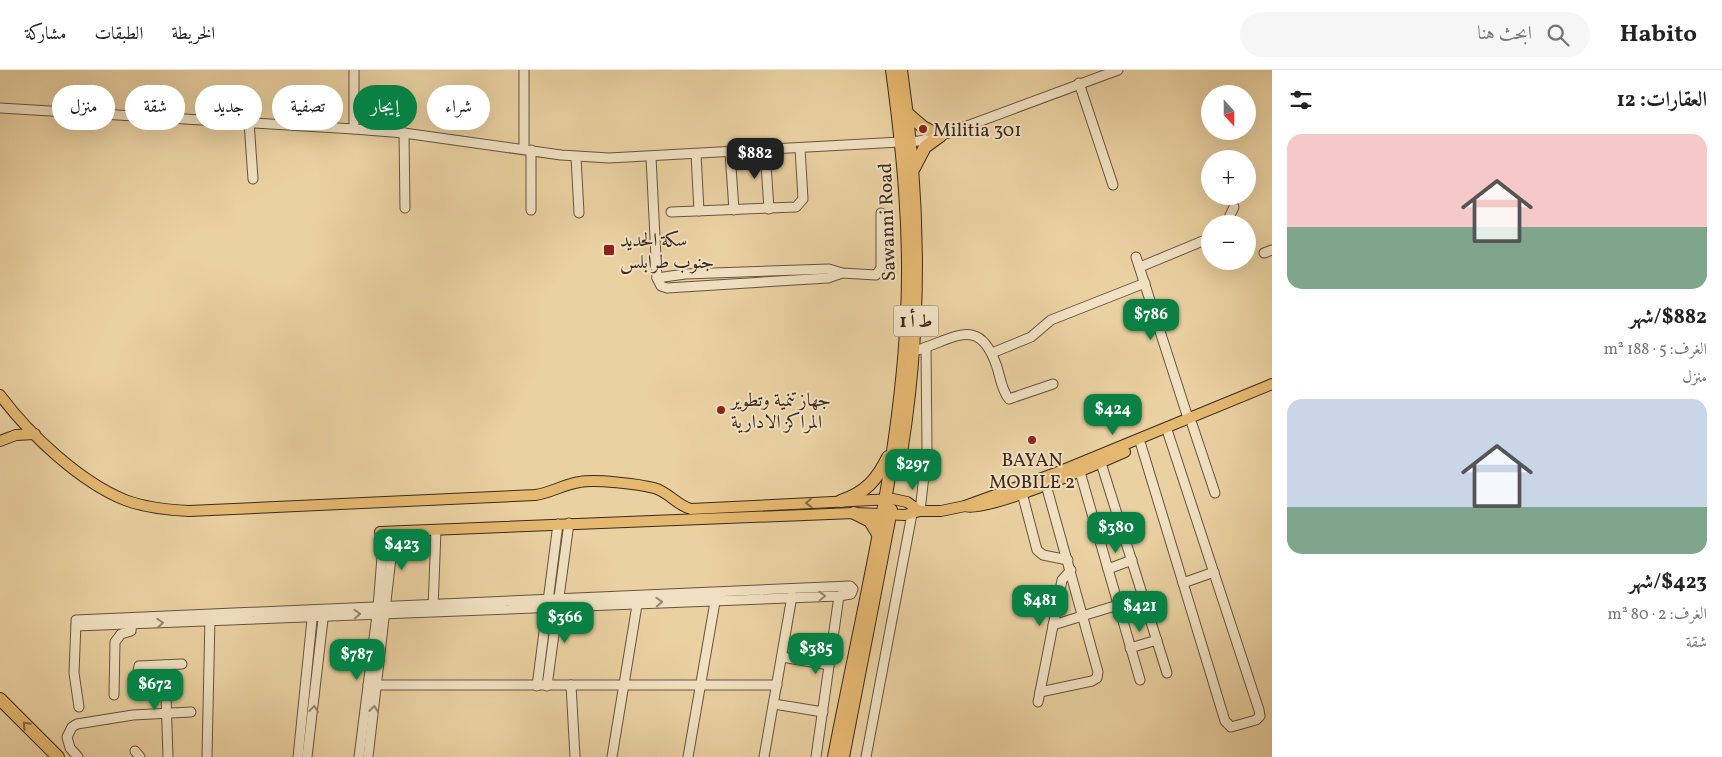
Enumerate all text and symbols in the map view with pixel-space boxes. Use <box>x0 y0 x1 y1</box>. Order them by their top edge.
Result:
search box <box>1240 12 1590 57</box>
text: Habito <box>1620 18 1697 52</box>
text: ابحث هنا <box>1477 21 1532 47</box>
icon: search <box>1544 21 1572 49</box>
text: مشاركة <box>25 22 66 47</box>
text: الطبقات <box>94 22 143 47</box>
text: الخريطة <box>171 22 215 47</box>
chip: منزل <box>52 85 115 130</box>
chip: شقة <box>125 85 185 130</box>
chip: جديد <box>195 85 262 130</box>
chip: تصفية <box>272 85 343 130</box>
chip: إيجار <box>353 85 417 130</box>
chip: شراء <box>427 85 490 130</box>
north arrow <box>1201 85 1256 140</box>
map controls <box>1201 85 1256 270</box>
icon: filters <box>1287 86 1315 114</box>
text: العقارات: 12 <box>1616 86 1707 115</box>
place label: Militia 301 <box>933 118 1022 144</box>
marker: Militia 301 <box>917 123 929 135</box>
pin: $882 <box>725 138 785 180</box>
text: $882 <box>738 143 772 165</box>
button: + <box>1201 150 1256 205</box>
street label: Sawanni Road <box>873 162 903 282</box>
icon: home <box>1452 166 1542 256</box>
button: − <box>1201 215 1256 270</box>
place label: سكة الحديد جنوب طرابلس <box>620 228 714 276</box>
marker: سكة الحديد جنوب طرابلس <box>602 243 616 257</box>
pin: $786 <box>1121 298 1181 341</box>
text: $882/شهر <box>1630 303 1707 332</box>
text: $786 <box>1134 304 1168 326</box>
road number: ط أ 1 <box>894 306 938 336</box>
text: الغرف: 5 · 188 m² <box>1604 339 1707 361</box>
text: منزل <box>1682 367 1707 389</box>
place label: جهاز تنمية وتطوير المراكز الادارية <box>729 388 831 436</box>
pin: $424 <box>1083 394 1143 436</box>
text: $424 <box>1095 399 1131 421</box>
marker: جهاز تنمية وتطوير المراكز الادارية <box>715 404 727 416</box>
icon: home <box>1452 431 1542 521</box>
marker: BAYAN MOBILE 2 <box>1026 434 1038 446</box>
pin: $297 <box>883 448 943 491</box>
place label: BAYAN MOBILE 2 <box>989 448 1075 496</box>
text: $297 <box>896 454 930 476</box>
one-way arrow <box>805 498 813 509</box>
pin: $380 <box>1086 512 1146 554</box>
text: $380 <box>1098 517 1134 539</box>
pin: $423 <box>372 528 432 571</box>
text: $423 <box>385 534 419 556</box>
text: $423/شهر <box>1629 568 1707 597</box>
pin: $481 <box>1010 584 1070 627</box>
text: $481 <box>1023 590 1057 612</box>
pin: $421 <box>1110 590 1170 633</box>
one-way arrow <box>818 591 826 601</box>
text: $421 <box>1123 596 1157 618</box>
one-way arrow <box>655 597 663 608</box>
pin: $366 <box>535 602 595 644</box>
text: الغرف: 2 · 80 m² <box>1607 604 1707 626</box>
text: $366 <box>548 607 582 629</box>
one-way arrow <box>353 609 361 620</box>
one-way arrow <box>156 617 164 628</box>
pin: $385 <box>786 632 846 675</box>
text: شقة <box>1686 632 1707 654</box>
pin: $787 <box>327 638 387 681</box>
text: $385 <box>799 638 833 660</box>
text: $787 <box>341 644 373 666</box>
pin: $672 <box>125 668 185 711</box>
text: $672 <box>138 674 172 696</box>
one-way arrow <box>308 704 319 712</box>
one-way arrow <box>368 704 379 712</box>
one-way arrow <box>23 722 32 731</box>

